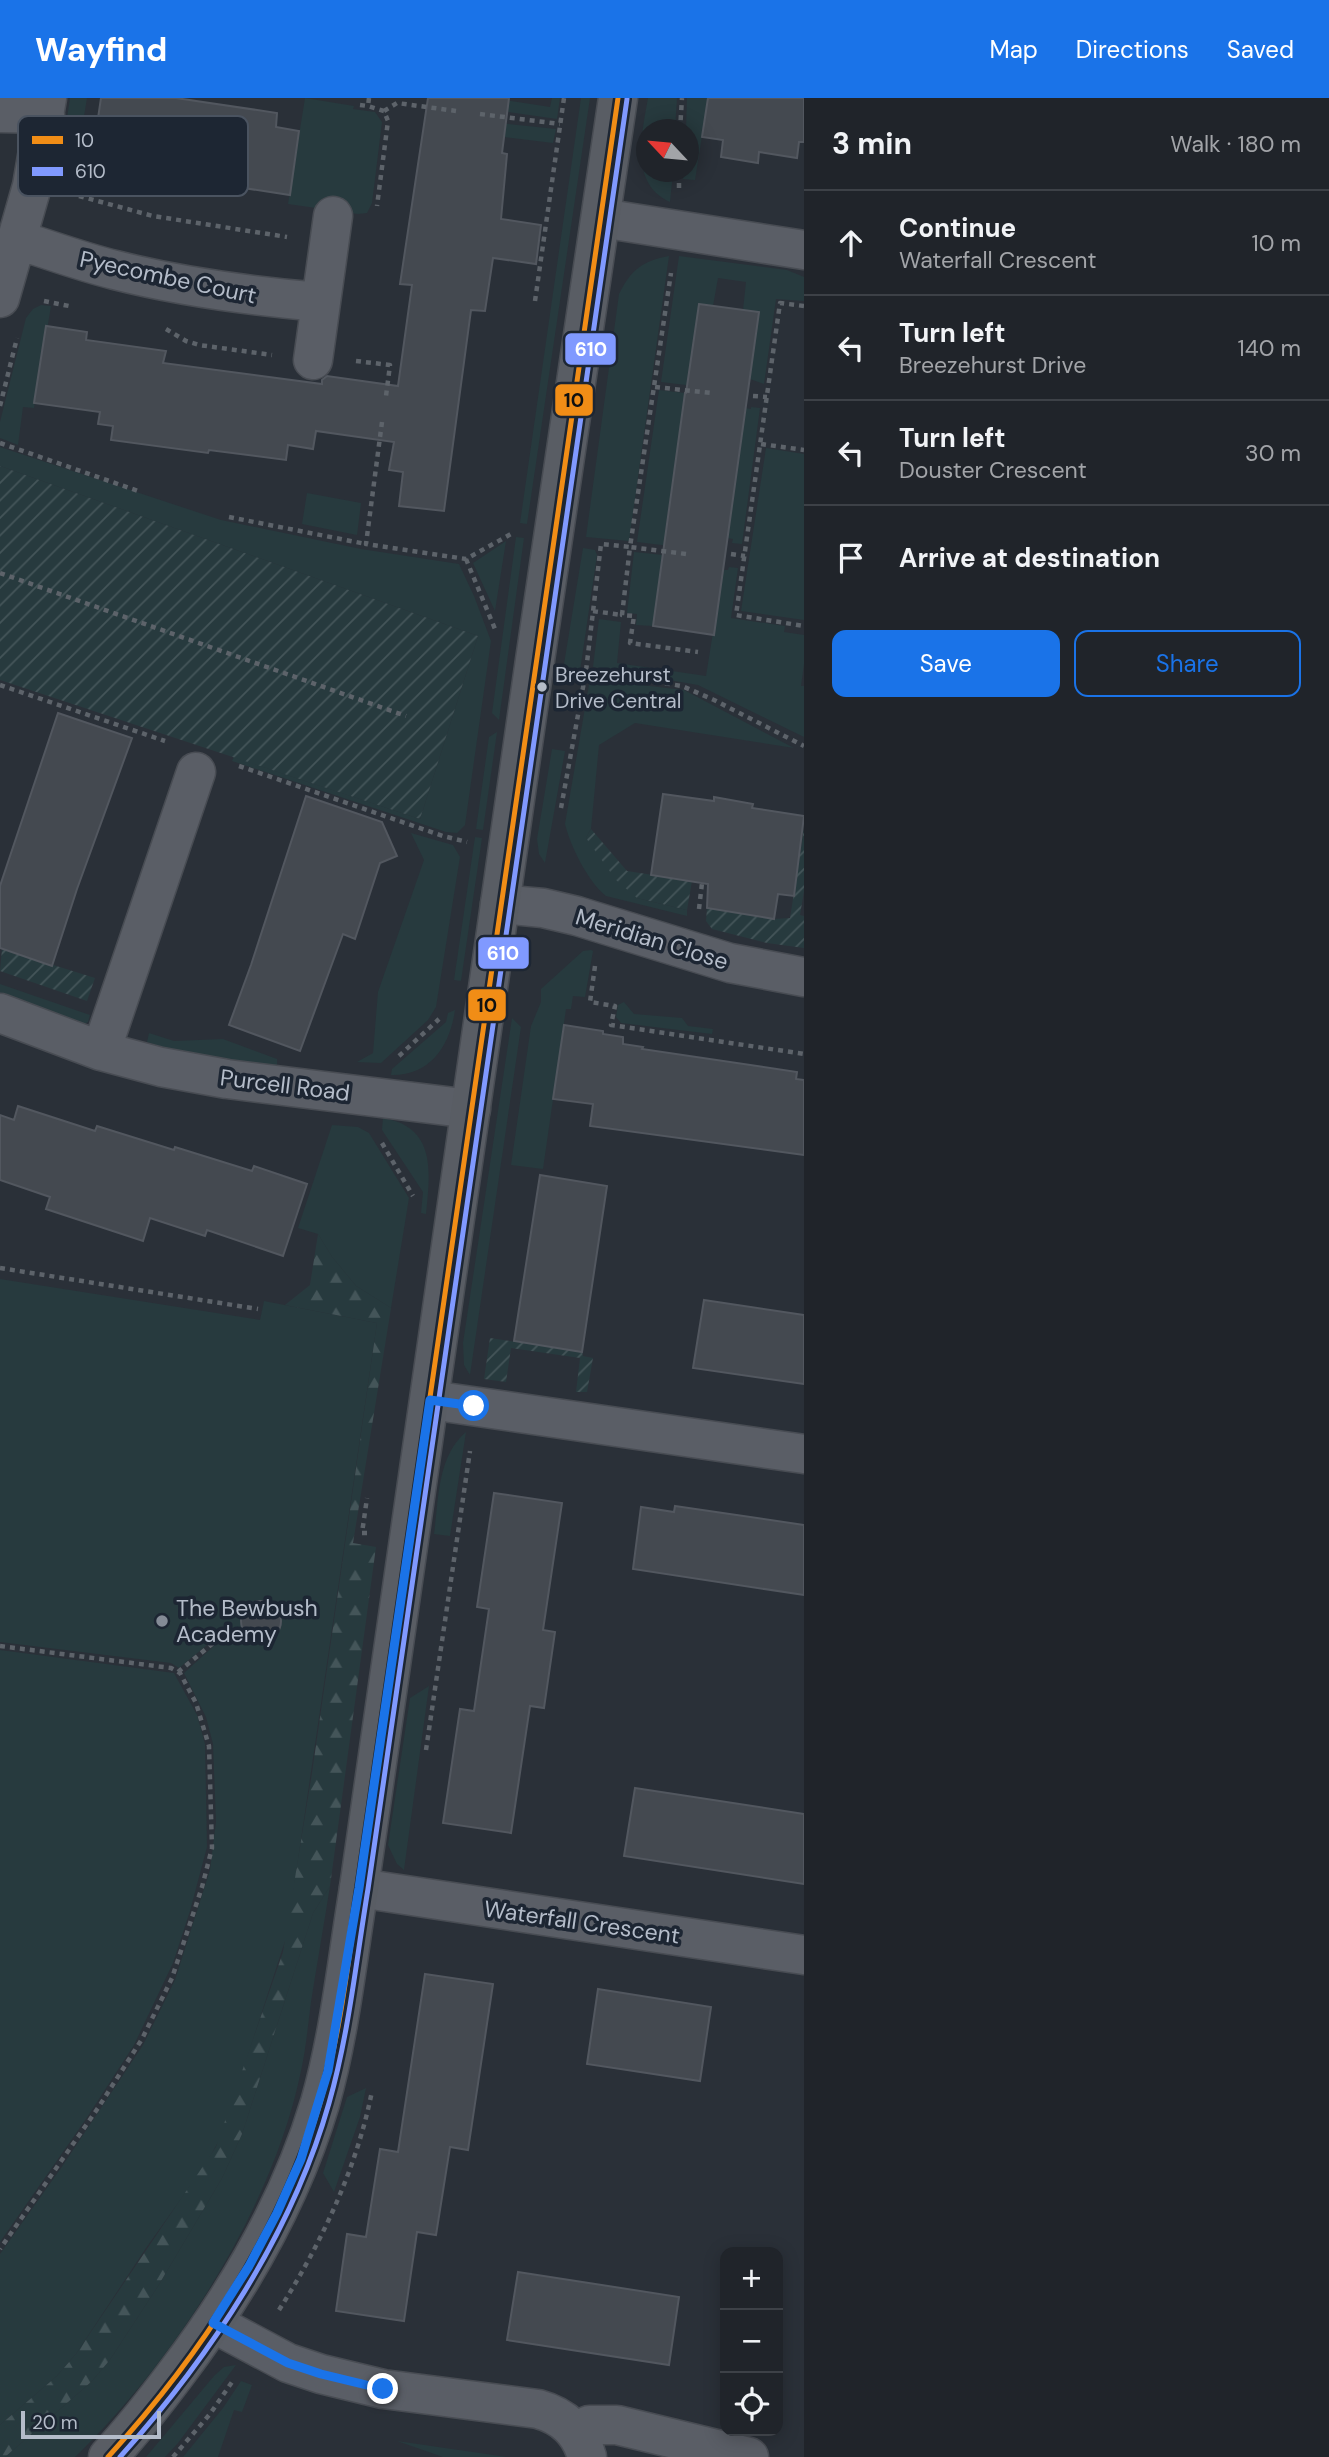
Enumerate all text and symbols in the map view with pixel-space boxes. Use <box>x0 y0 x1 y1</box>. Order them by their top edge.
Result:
text: Wayfind <box>35 28 167 71</box>
text: Map <box>990 34 1038 65</box>
text: Directions <box>1076 34 1189 65</box>
text: Saved <box>1227 34 1294 65</box>
legend <box>18 116 248 196</box>
north arrow <box>636 119 699 182</box>
text: 3 min <box>832 124 912 163</box>
text: 10 <box>75 128 94 153</box>
text: Walk · 180 m <box>1170 129 1301 159</box>
text: 610 <box>75 159 106 184</box>
text: Continue <box>899 211 1016 245</box>
icon: ahead <box>832 224 870 262</box>
text: 10 m <box>1251 228 1301 258</box>
street label: Pyecombe Court <box>77 244 259 310</box>
text: Waterfall Crescent <box>899 245 1096 275</box>
text: Turn left <box>899 316 1006 350</box>
icon: left <box>832 329 870 367</box>
line badge: 610 <box>564 332 617 366</box>
text: 140 m <box>1238 333 1301 363</box>
text: 610 <box>575 337 607 362</box>
text: Breezehurst Drive <box>899 350 1086 380</box>
line badge: 10 <box>554 383 594 417</box>
text: 10 <box>564 388 584 413</box>
text: Turn left <box>899 421 1006 455</box>
icon: left <box>832 434 870 472</box>
text: 30 m <box>1245 438 1301 468</box>
text: Douster Crescent <box>899 455 1087 485</box>
icon: arrive <box>832 539 870 577</box>
text: Arrive at destination <box>899 541 1160 575</box>
button: Save <box>832 630 1060 697</box>
button: Share <box>1074 630 1301 697</box>
place label: Breezehurst Drive Central <box>555 661 681 715</box>
marker: Breezehurst Drive Central <box>535 680 549 694</box>
street label: Meridian Close <box>572 902 732 976</box>
line badge: 610 <box>477 936 530 970</box>
text: 610 <box>487 941 519 966</box>
line badge: 10 <box>467 988 507 1022</box>
text: 10 <box>477 993 497 1018</box>
street label: Purcell Road <box>218 1062 352 1108</box>
route start <box>458 1390 489 1421</box>
place label: The Bewbush Academy <box>176 1593 318 1649</box>
marker: The Bewbush Academy <box>154 1613 170 1629</box>
street label: Waterfall Crescent <box>482 1893 682 1951</box>
map controls <box>720 2247 783 2436</box>
button: + <box>720 2247 783 2310</box>
button: − <box>720 2310 783 2373</box>
route end <box>367 2373 398 2404</box>
button: locate <box>720 2373 783 2436</box>
scale bar <box>21 2408 161 2440</box>
text: 20 m <box>32 2410 78 2435</box>

